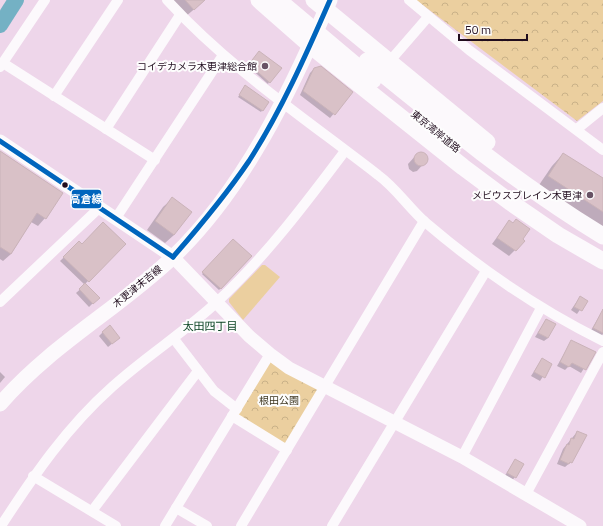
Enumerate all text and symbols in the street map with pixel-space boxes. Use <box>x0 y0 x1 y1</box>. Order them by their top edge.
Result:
scale bar <box>459 16 527 42</box>
text: 50 m <box>465 20 491 39</box>
place label: コイデカメラ木更津総合館 <box>137 59 257 74</box>
marker: コイデカメラ木更津総合館 <box>260 61 270 71</box>
street label: 東京湾岸道路 <box>408 107 464 156</box>
unlabelled marker <box>60 180 70 190</box>
place label: メビウスブレイン木更津 <box>472 188 582 203</box>
line badge: 高倉線 <box>71 189 102 209</box>
marker: メビウスブレイン木更津 <box>585 190 595 200</box>
text: 高倉線 <box>70 191 103 207</box>
street label: 木更津末吉線 <box>109 262 165 311</box>
district label: 太田四丁目 <box>183 318 238 334</box>
park label: 根田公園 <box>259 393 299 408</box>

